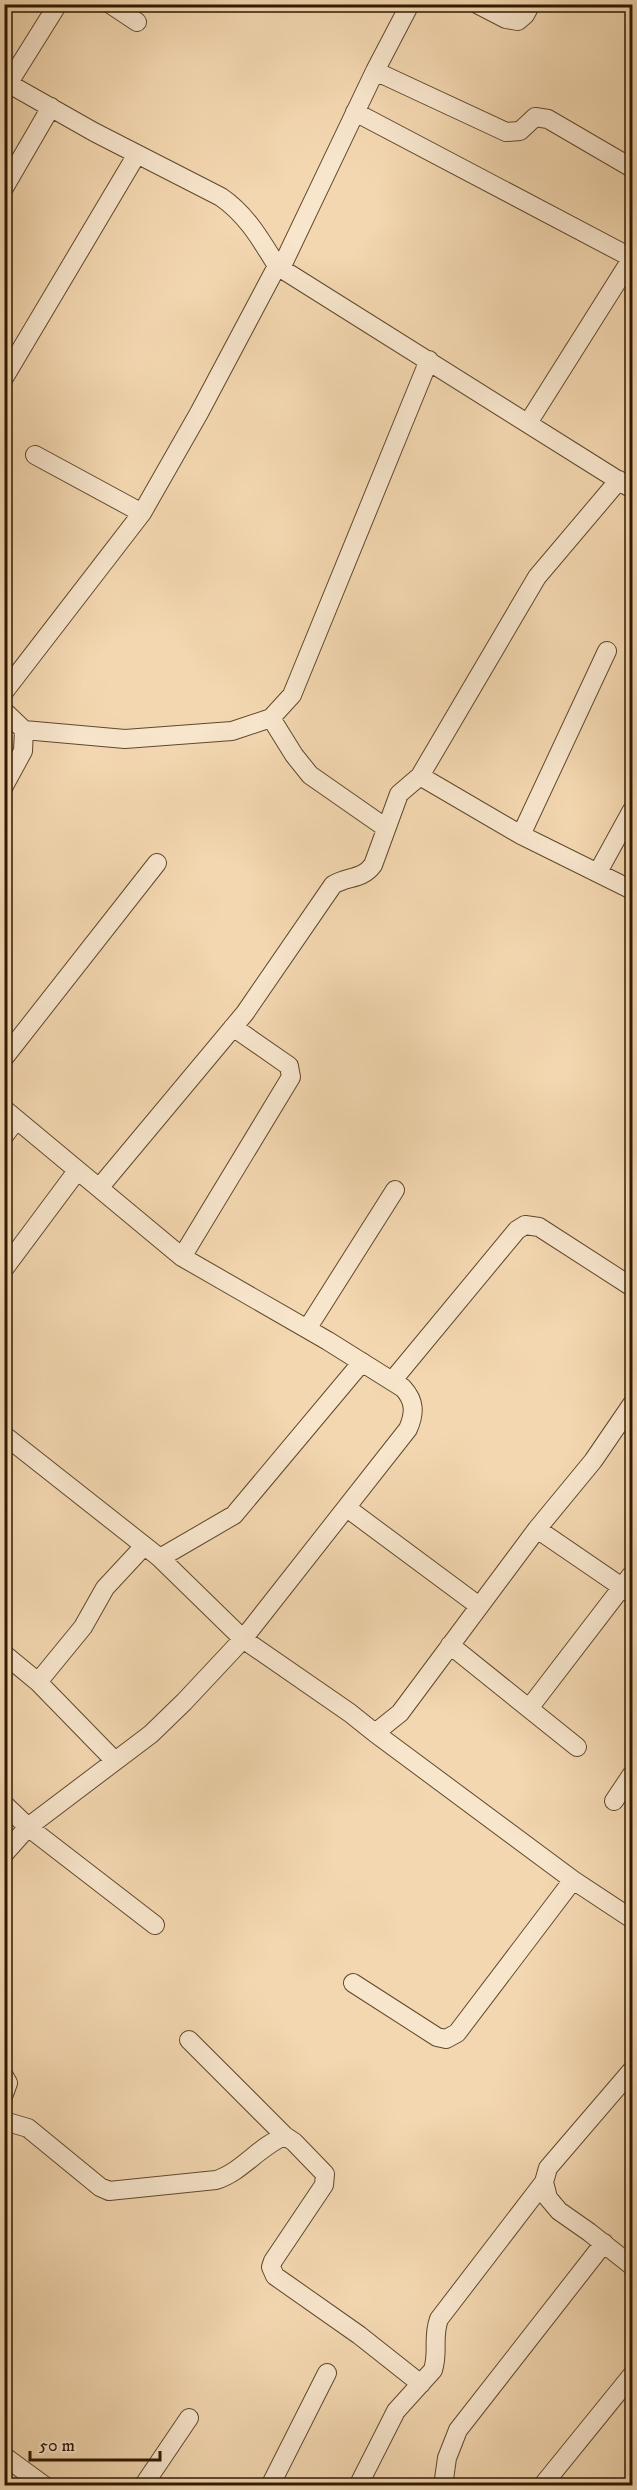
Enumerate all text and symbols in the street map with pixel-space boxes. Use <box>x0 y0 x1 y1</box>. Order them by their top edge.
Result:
scale bar <box>30 2424 160 2462</box>
text: 50 m <box>39 2435 75 2457</box>

